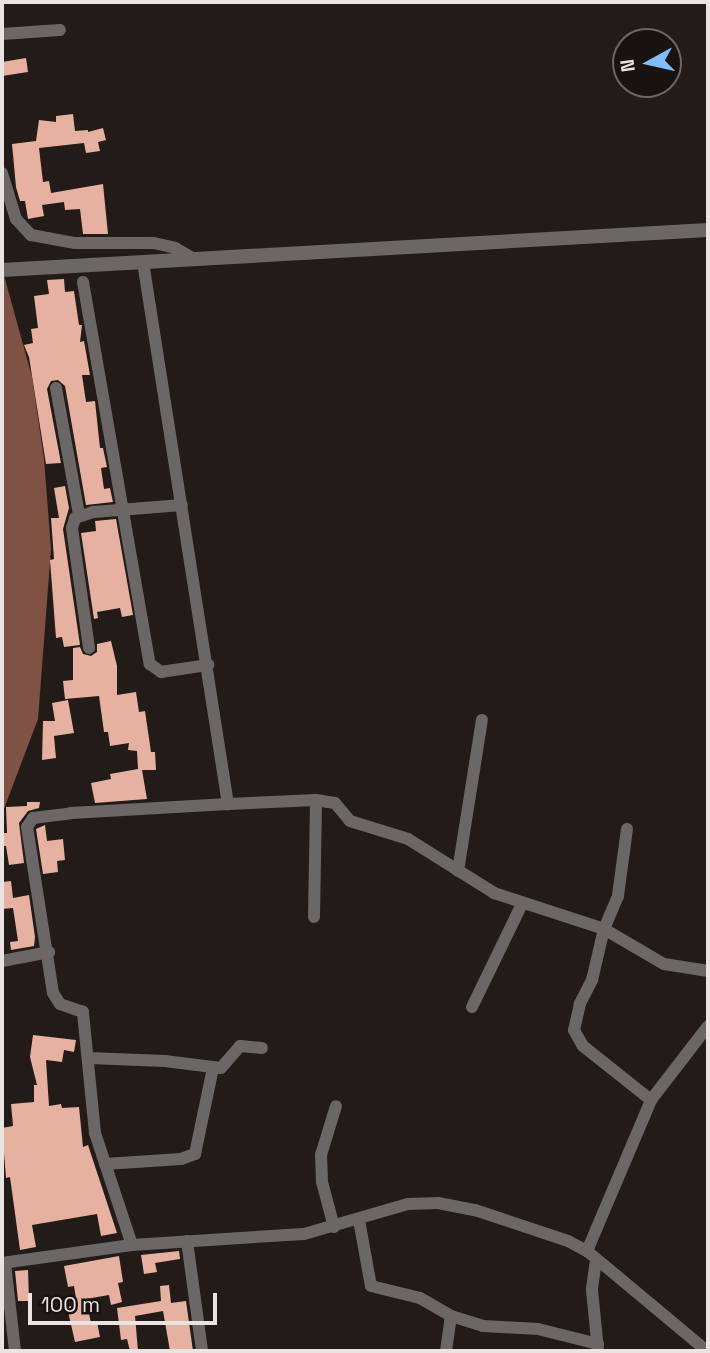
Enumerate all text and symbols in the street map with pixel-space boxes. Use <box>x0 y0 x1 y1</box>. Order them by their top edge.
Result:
north arrow <box>612 28 682 98</box>
text: N <box>614 58 641 74</box>
scale bar <box>32 1280 220 1324</box>
text: 100 m <box>41 1291 100 1318</box>

